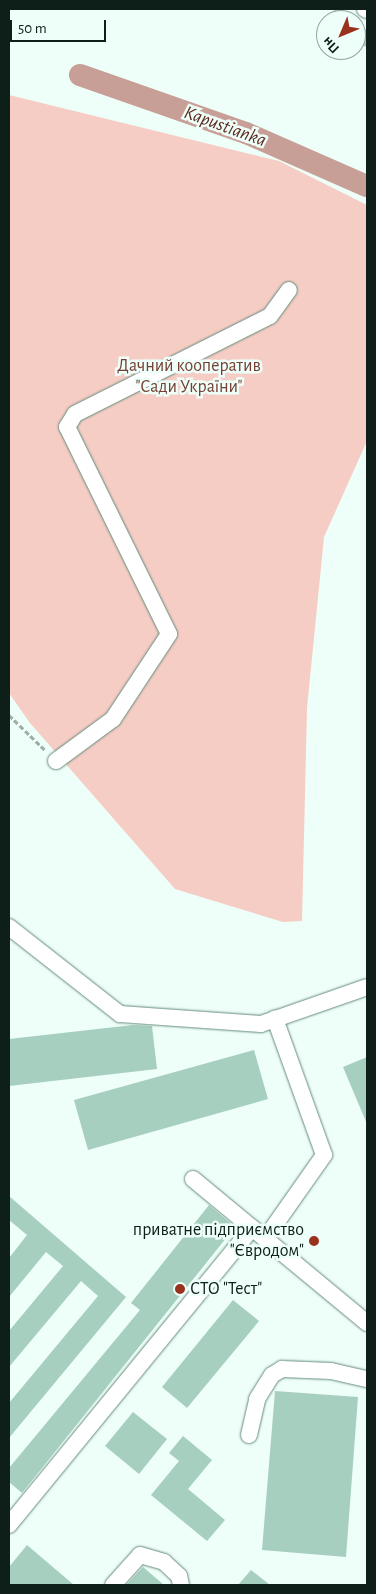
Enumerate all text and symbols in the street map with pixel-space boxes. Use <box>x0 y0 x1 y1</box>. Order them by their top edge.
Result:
scale bar <box>12 10 109 42</box>
north arrow <box>316 10 366 60</box>
text: 50 m <box>18 21 47 36</box>
text: Пн <box>320 34 342 56</box>
water label: Kapustianka <box>181 102 269 152</box>
park label: Дачний кооператив "Сади України" <box>117 356 261 398</box>
place label: приватне підприємство "Євродом" <box>133 1220 304 1262</box>
marker: приватне підприємство "Євродом" <box>308 1235 320 1247</box>
place label: СТО "Тест" <box>190 1278 262 1300</box>
marker: СТО "Тест" <box>174 1283 186 1295</box>

